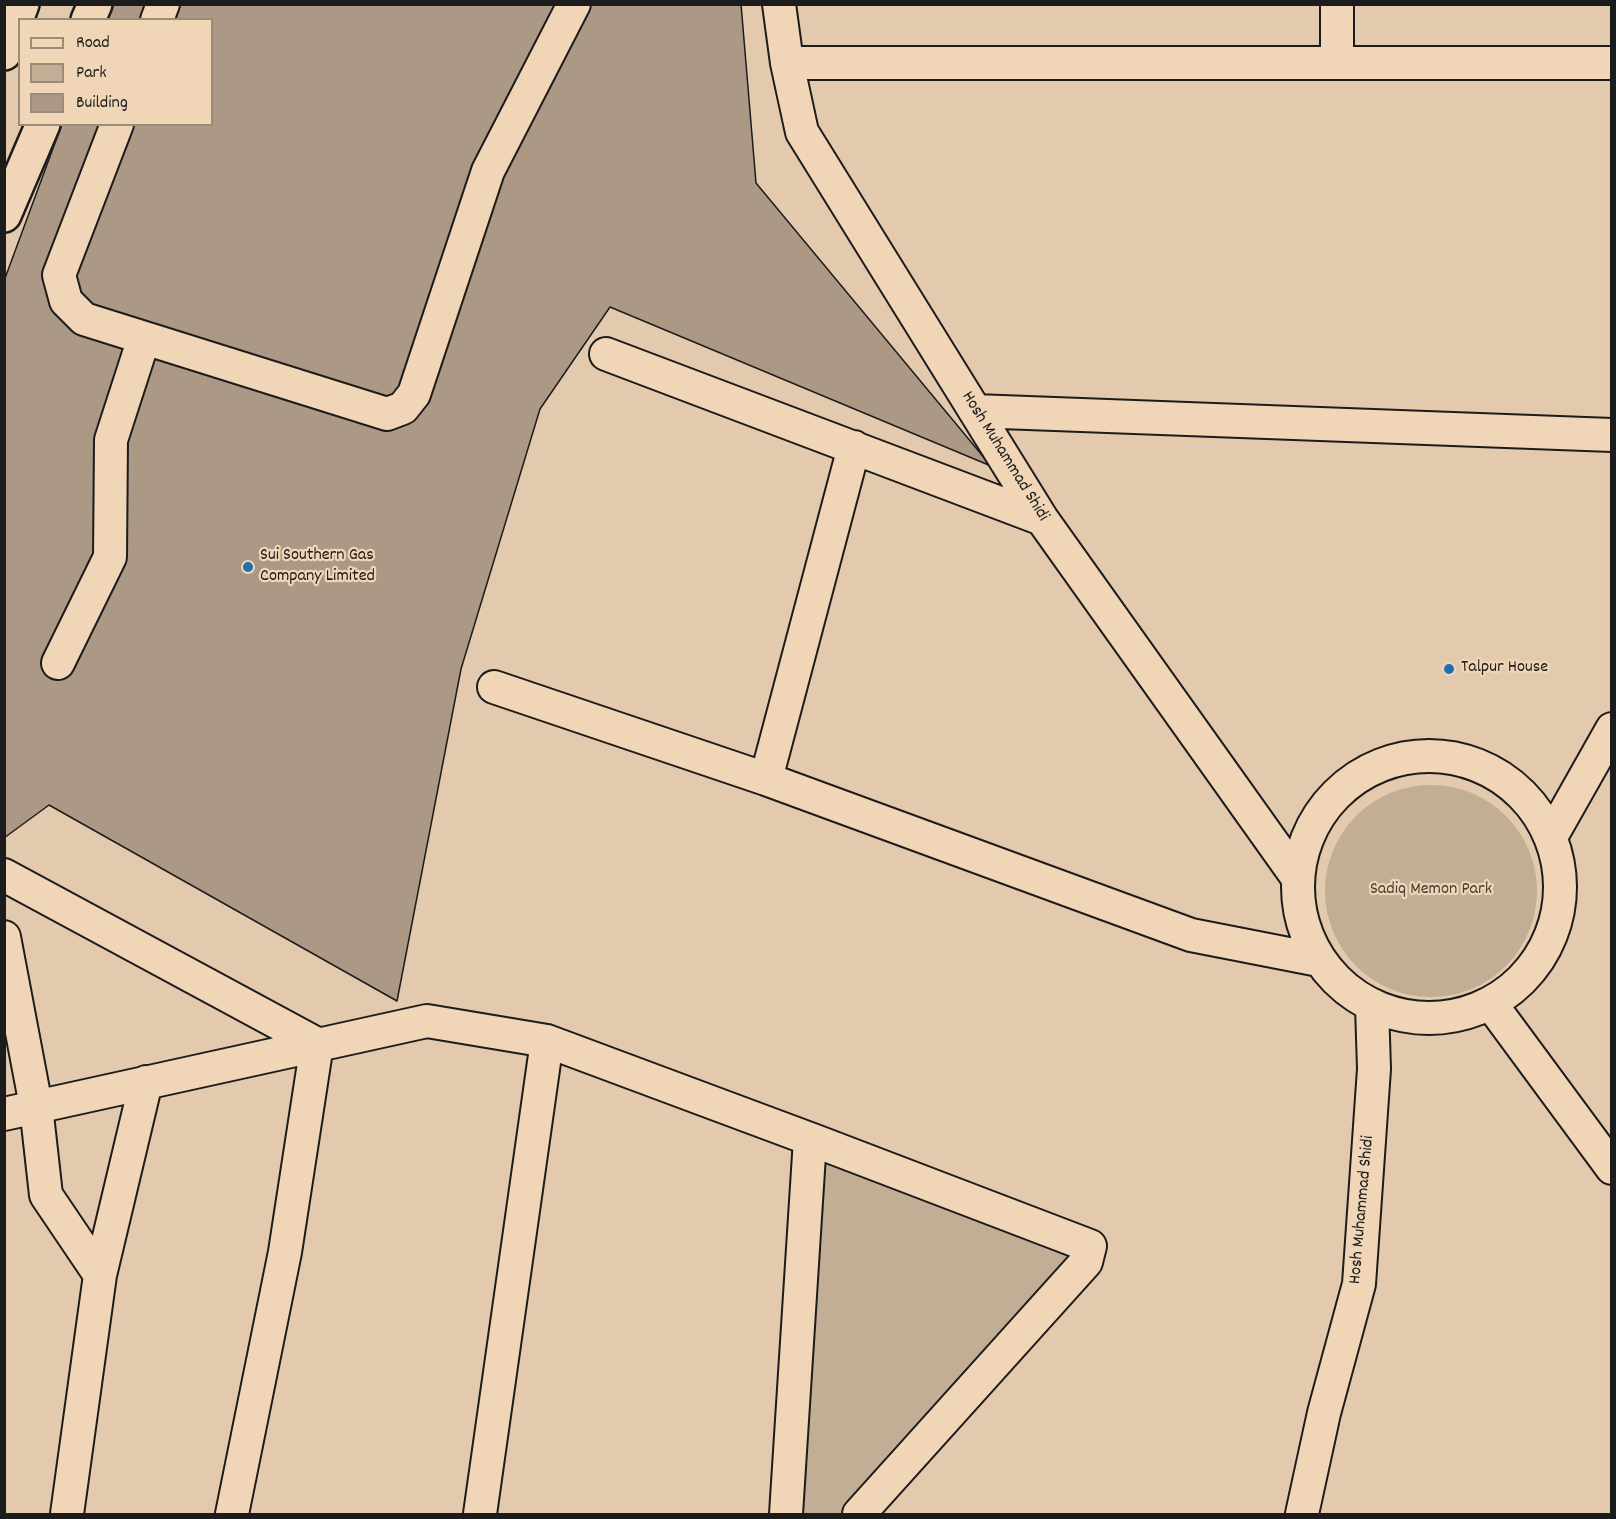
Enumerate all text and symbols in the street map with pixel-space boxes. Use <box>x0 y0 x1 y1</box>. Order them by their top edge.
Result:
legend <box>18 18 213 126</box>
text: Road <box>76 31 110 56</box>
text: Park <box>76 61 107 86</box>
text: Building <box>76 91 128 116</box>
street label: Hosh Muhammad Shidi <box>955 388 1053 526</box>
place label: Sui Southern Gas Company Limited <box>260 546 375 588</box>
marker: Sui Southern Gas Company Limited <box>241 560 255 574</box>
place label: Talpur House <box>1461 658 1548 680</box>
marker: Talpur House <box>1442 662 1456 676</box>
park label: Sadiq Memon Park <box>1370 880 1492 902</box>
street label: Hosh Muhammad Shidi <box>1346 1135 1380 1285</box>

